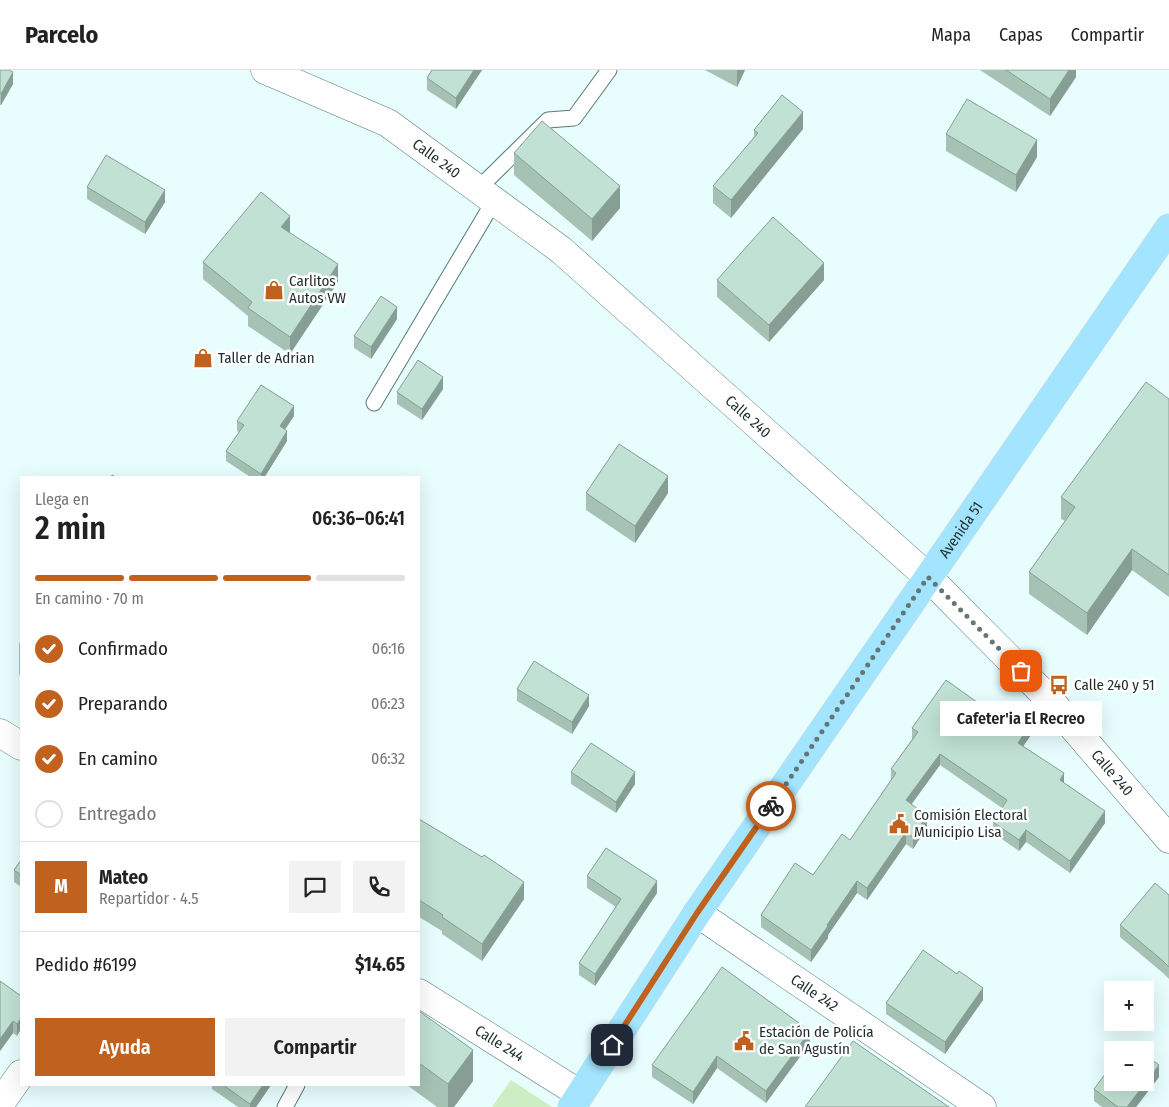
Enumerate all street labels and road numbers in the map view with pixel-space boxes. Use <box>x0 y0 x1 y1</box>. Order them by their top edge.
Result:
street label: Calle 240 <box>409 135 464 182</box>
street label: Calle 240 <box>722 392 774 442</box>
street label: Avenida 51 <box>935 498 987 562</box>
street label: Calle 240 <box>1087 746 1137 799</box>
street label: Calle 242 <box>787 970 842 1016</box>
street label: Calle 244 <box>472 1021 527 1066</box>

